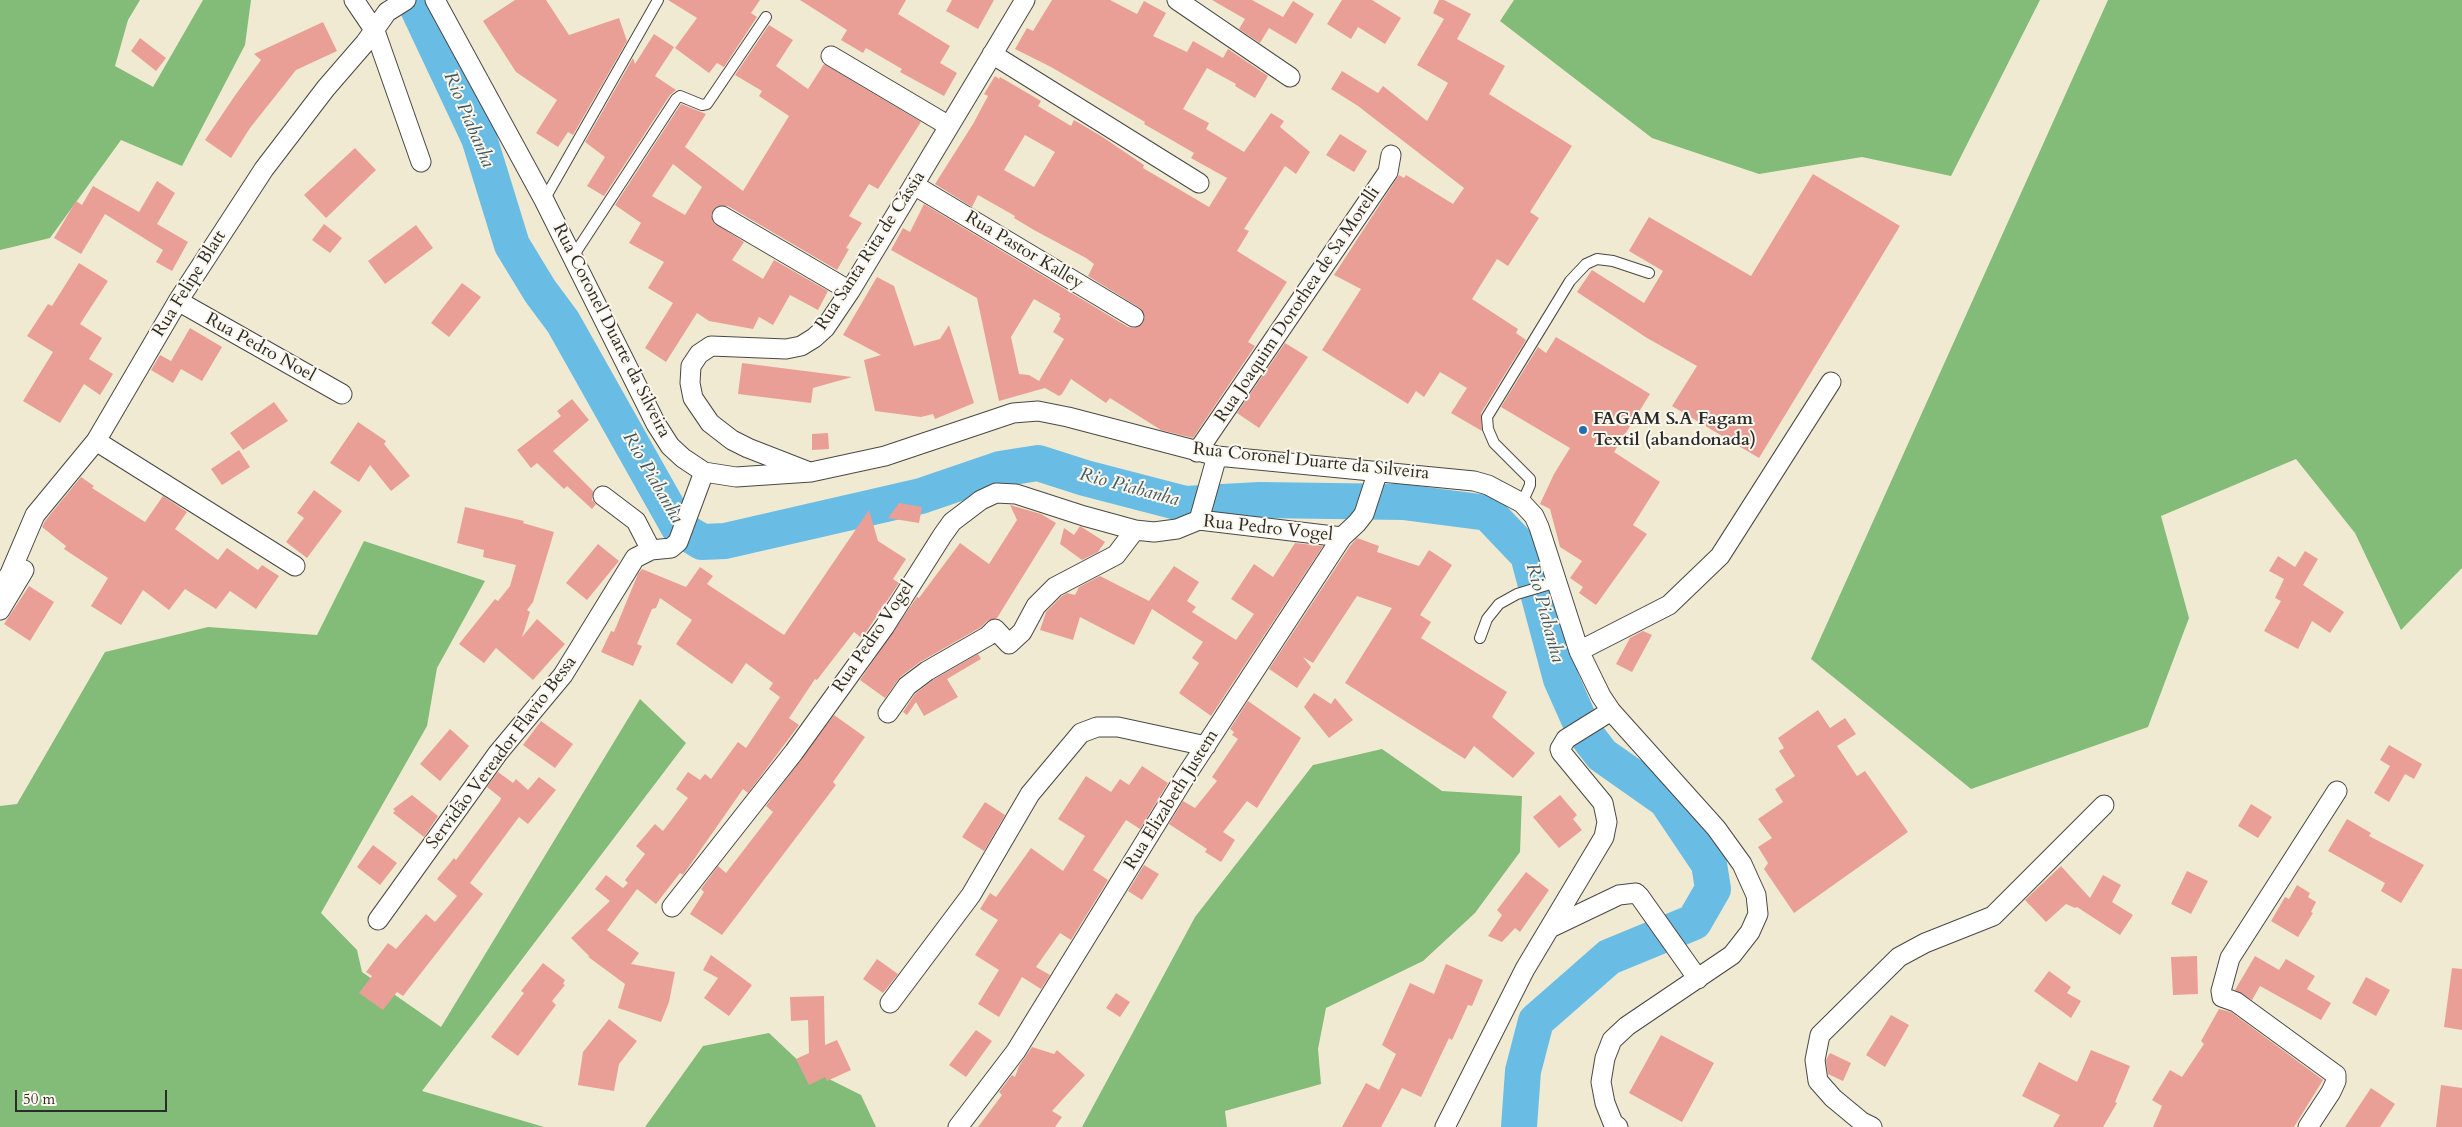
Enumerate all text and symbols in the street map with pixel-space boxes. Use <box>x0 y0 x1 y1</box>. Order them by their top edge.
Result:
water label: Rio Piabanha <box>438 69 498 171</box>
street label: Rua Santa Rita de Cássia <box>812 167 930 335</box>
street label: Rua Joaquim Dorothea de Sa Morelli <box>1211 183 1385 427</box>
street label: Rua Pastor Kalley <box>961 207 1087 295</box>
street label: Rua Coronel Duarte da Silveira <box>547 220 675 442</box>
street label: Rua Felipe Blatt <box>149 227 231 341</box>
street label: Rua Pedro Noel <box>201 309 319 387</box>
place label: FAGAM S.A Fagam Textil (abandonada) <box>1593 409 1756 452</box>
marker: FAGAM S.A Fagam Textil (abandonada) <box>1577 424 1589 436</box>
water label: Rio Piabanha <box>617 428 687 528</box>
street label: Rua Coronel Duarte da Silveira <box>1192 439 1430 485</box>
water label: Rio Piabanha <box>1077 464 1181 512</box>
street label: Rua Pedro Vogel <box>1202 511 1334 547</box>
water label: Rio Piabanha <box>1520 561 1568 665</box>
street label: Rua Pedro Vogel <box>829 577 919 697</box>
street label: Servidão Vereador Flavio Bessa <box>422 652 582 854</box>
street label: Rua Elizabeth Justem <box>1120 726 1224 874</box>
scale bar <box>18 1080 170 1112</box>
text: 50 m <box>23 1089 55 1109</box>

